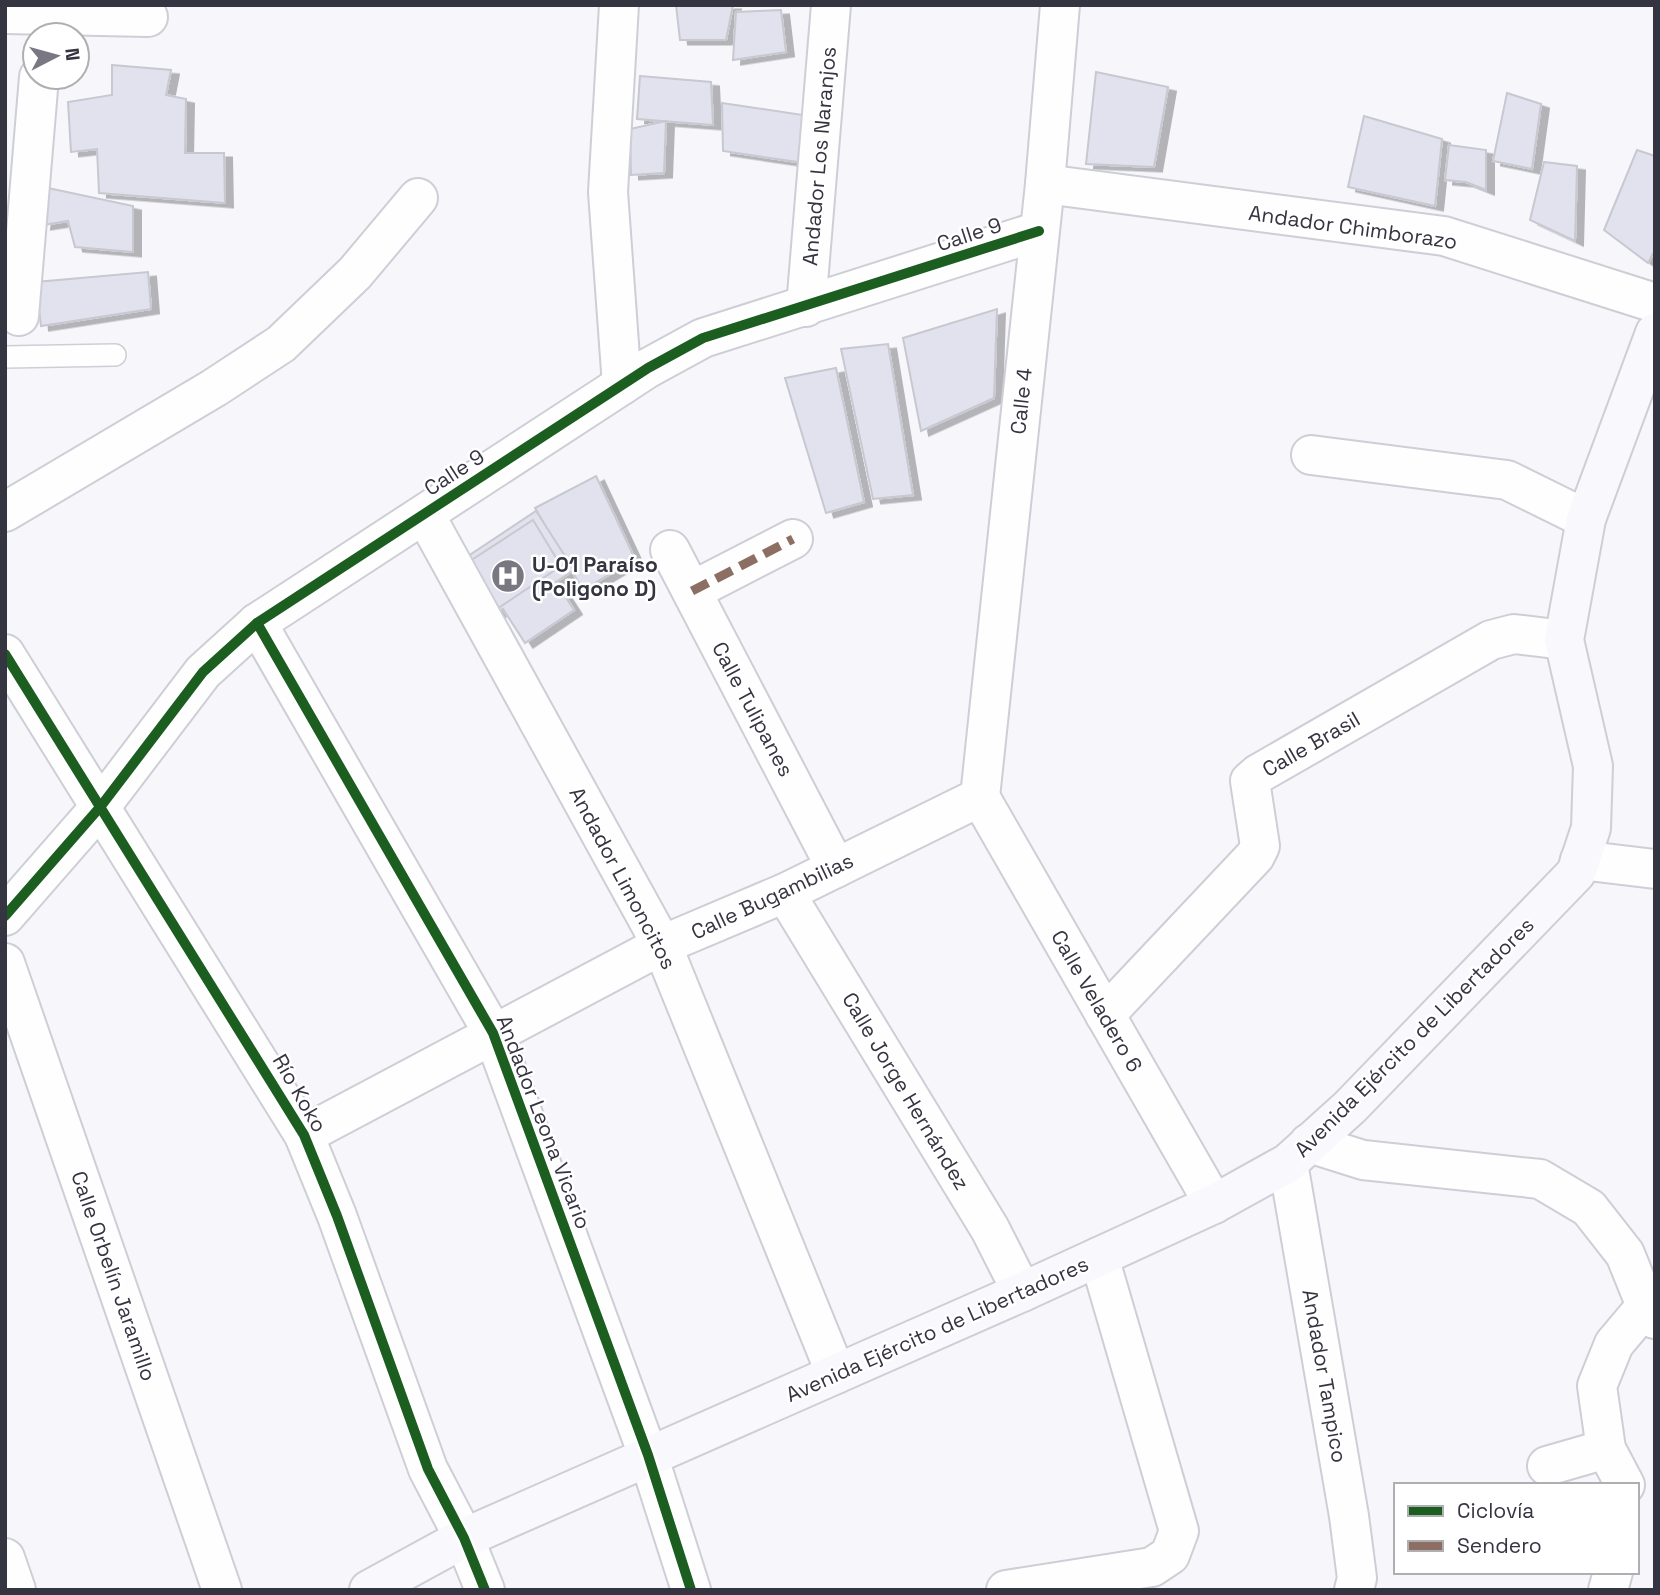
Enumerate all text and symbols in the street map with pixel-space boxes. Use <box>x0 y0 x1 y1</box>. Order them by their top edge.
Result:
north arrow <box>21 21 91 91</box>
street label: Andador Los Naranjos <box>796 45 842 267</box>
text: N <box>59 47 86 62</box>
street label: Andador Chimborazo <box>1247 199 1459 255</box>
street label: Calle 9 <box>933 211 1005 257</box>
street label: Calle 4 <box>1004 366 1038 436</box>
street label: Calle 9 <box>419 443 489 501</box>
place label: U-01 Paraíso (Poligono D) <box>532 551 658 602</box>
hospital icon: U-01 Paraíso (Poligono D) <box>489 557 527 595</box>
street label: Calle Tulipanes <box>706 637 800 781</box>
street label: Calle Brasil <box>1257 705 1365 783</box>
street label: Andador Limoncitos <box>563 782 683 974</box>
street label: Calle Bugambilias <box>687 847 857 945</box>
street label: Avenida Ejército de Libertadores <box>1288 911 1540 1163</box>
street label: Calle Veladero 6 <box>1045 925 1149 1077</box>
street label: Calle Jorge Hernández <box>836 987 976 1195</box>
street label: Andador Leona Vicario <box>491 1011 597 1233</box>
street label: Río Koko <box>267 1049 333 1137</box>
street label: Calle Orbelín Jaramillo <box>65 1167 163 1385</box>
street label: Avenida Ejército de Libertadores <box>782 1250 1092 1408</box>
street label: Andador Tampico <box>1296 1287 1354 1465</box>
legend <box>1394 1483 1639 1574</box>
text: Ciclovía <box>1457 1497 1534 1524</box>
text: Sendero <box>1457 1532 1542 1559</box>

